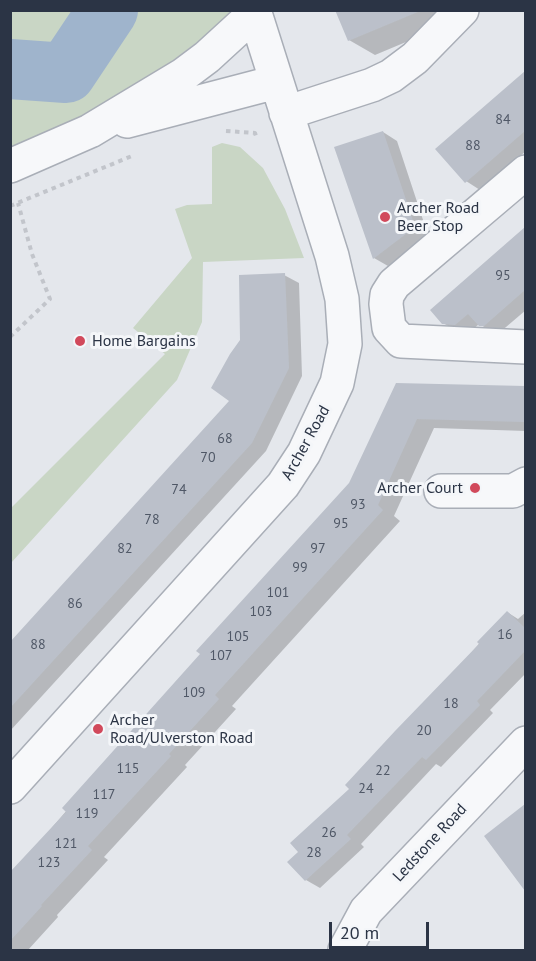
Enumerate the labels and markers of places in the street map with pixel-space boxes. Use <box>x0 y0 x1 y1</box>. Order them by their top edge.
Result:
place label: Archer Road Beer Stop <box>397 198 479 236</box>
marker: Archer Road Beer Stop <box>378 210 392 224</box>
place label: Home Bargains <box>92 331 196 351</box>
marker: Home Bargains <box>73 334 87 348</box>
place label: Archer Court <box>377 478 463 498</box>
marker: Archer Court <box>468 481 482 495</box>
place label: Archer Road/Ulverston Road <box>110 710 253 748</box>
marker: Archer Road/Ulverston Road <box>91 722 105 736</box>

